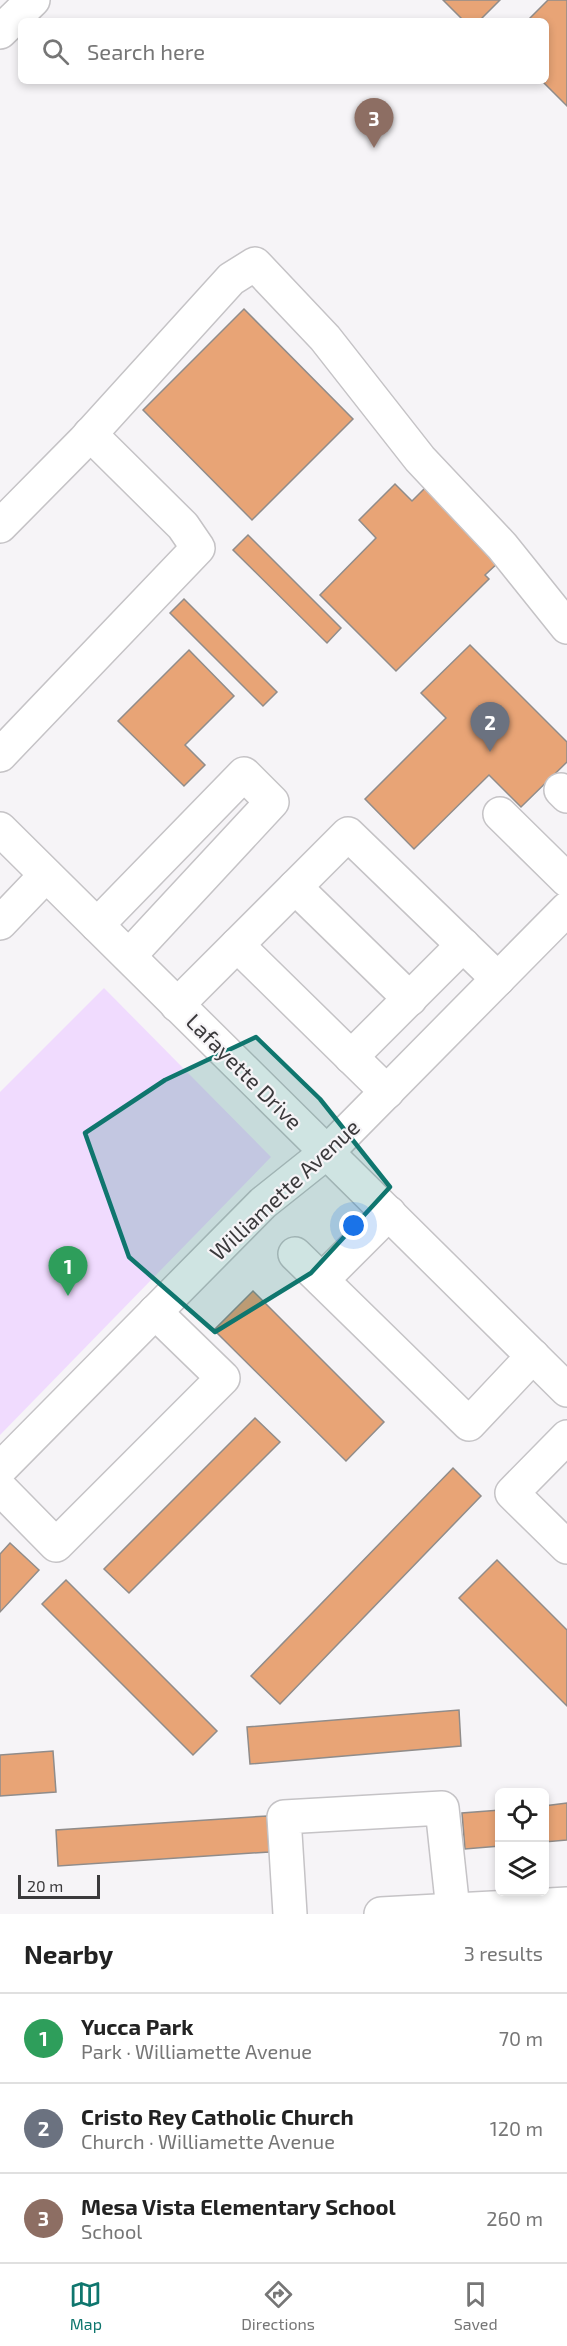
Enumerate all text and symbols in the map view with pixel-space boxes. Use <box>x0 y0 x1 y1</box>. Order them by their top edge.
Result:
search box <box>18 18 549 84</box>
icon: search <box>39 35 72 68</box>
text: Search here <box>87 38 205 64</box>
pin: 3 <box>354 98 394 148</box>
pin: 2 <box>470 702 510 752</box>
street label: Lafayette Drive <box>182 1008 308 1134</box>
street label: Williamette Avenue <box>204 1113 364 1265</box>
your location <box>339 1211 368 1240</box>
pin: 1 <box>48 1246 88 1296</box>
map controls <box>495 1788 549 1896</box>
button: locate <box>495 1788 549 1842</box>
button: layers <box>495 1842 549 1896</box>
scale bar <box>18 1872 100 1900</box>
text: 20 m <box>27 1876 63 1895</box>
text: Nearby <box>24 1938 113 1969</box>
text: 3 results <box>464 1941 543 1965</box>
text: Yucca Park <box>81 2013 194 2039</box>
text: 1 <box>39 2026 48 2050</box>
text: 70 m <box>499 2026 543 2050</box>
text: Park · Williamette Avenue <box>81 2039 312 2063</box>
text: Cristo Rey Catholic Church <box>81 2103 354 2129</box>
text: 2 <box>38 2116 49 2140</box>
text: 120 m <box>490 2116 543 2140</box>
text: Church · Williamette Avenue <box>81 2129 335 2153</box>
text: Mesa Vista Elementary School <box>81 2193 396 2219</box>
text: 3 <box>38 2206 49 2230</box>
text: 260 m <box>486 2206 543 2230</box>
text: School <box>81 2219 142 2243</box>
tab: Map <box>69 2278 102 2333</box>
tab: Directions <box>241 2278 315 2333</box>
tab: Saved <box>454 2278 498 2333</box>

